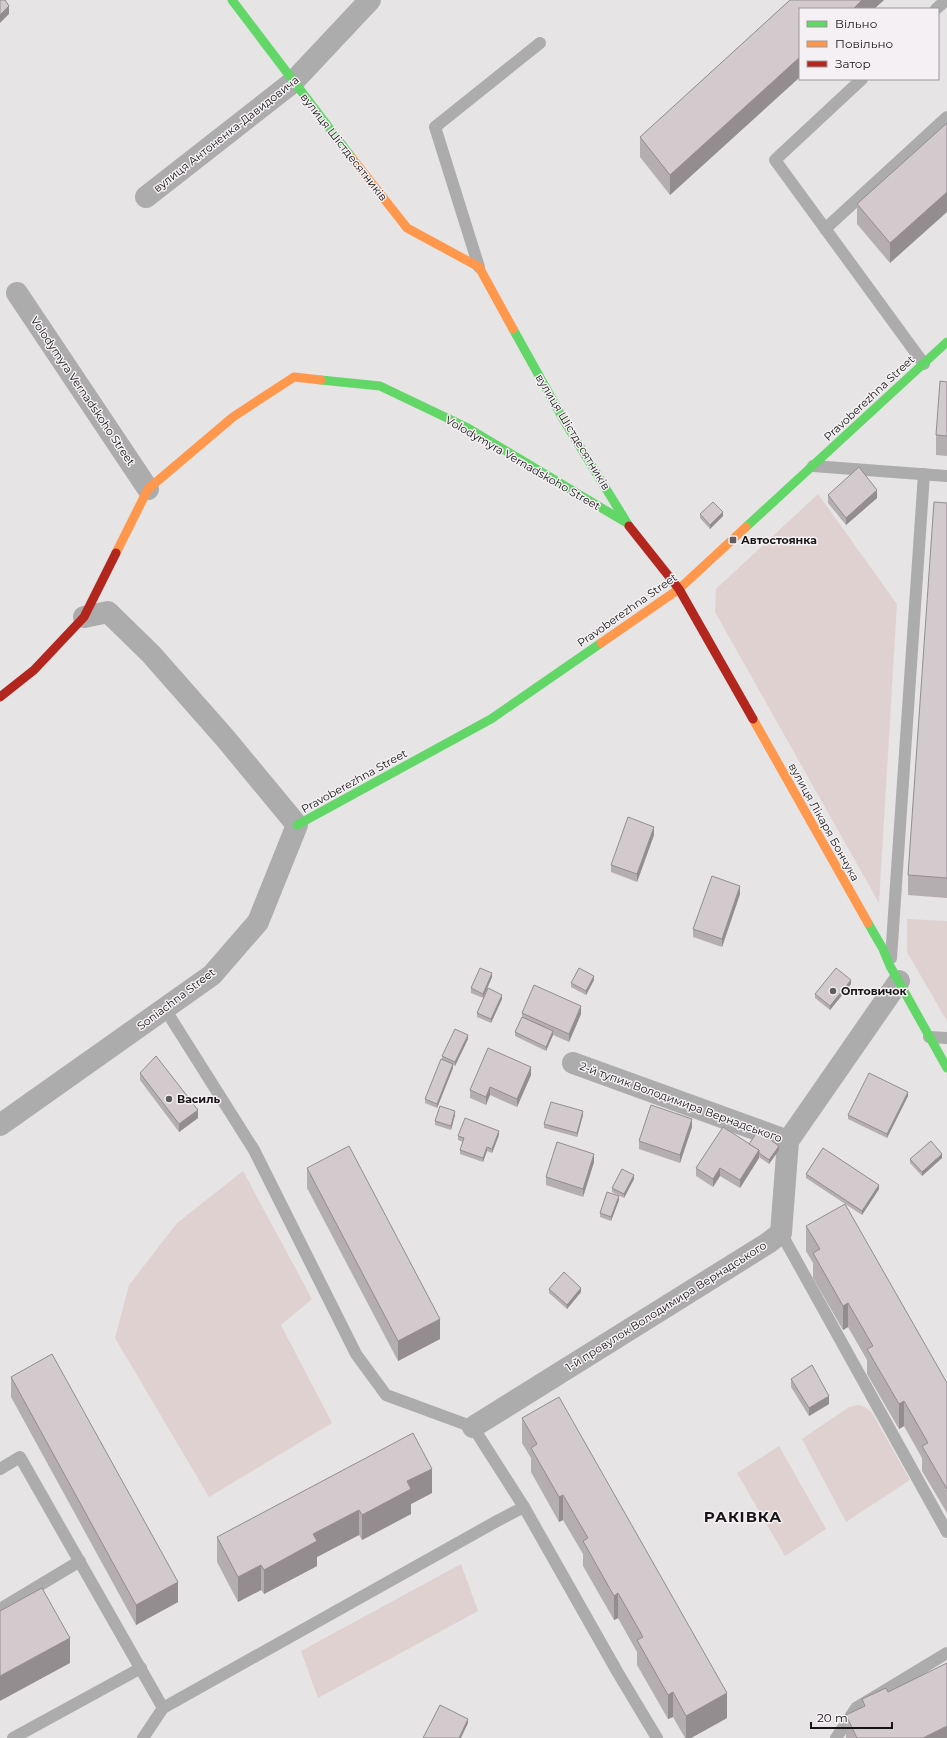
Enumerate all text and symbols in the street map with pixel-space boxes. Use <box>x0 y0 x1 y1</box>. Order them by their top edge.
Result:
legend <box>799 8 939 80</box>
text: Вільно <box>835 16 878 31</box>
text: Повільно <box>835 36 894 51</box>
text: Затор <box>835 56 871 71</box>
street label: вулиця Антоненка-Давидовича <box>150 73 302 195</box>
street label: вулиця Шістдесятників <box>298 90 390 204</box>
street label: Volodymyra Vernadskoho Street <box>28 314 138 469</box>
street label: Pravoberezhna Street <box>821 352 918 444</box>
street label: вулиця Шістдесятників <box>533 371 613 493</box>
street label: Volodymyra Vernadskoho Street <box>443 413 603 513</box>
place label: Автостоянка <box>741 533 817 547</box>
marker: Автостоянка <box>728 535 738 545</box>
street label: Pravoberezhna Street <box>574 570 680 650</box>
street label: Pravoberezhna Street <box>299 746 410 816</box>
street label: вулиця Лікаря Бончука <box>786 760 862 884</box>
street label: Soniachna Street <box>134 965 218 1033</box>
place label: Оптовичок <box>841 984 907 998</box>
marker: Оптовичок <box>828 986 838 996</box>
street label: 2-й тупик Володимира Вернадського <box>578 1059 784 1145</box>
place label: Василь <box>177 1092 220 1106</box>
marker: Василь <box>164 1094 174 1104</box>
street label: 1-й провулок Володимира Вернадського <box>563 1238 769 1374</box>
district label: РАКІВКА <box>704 1507 782 1526</box>
scale bar <box>811 1704 892 1730</box>
text: 20 m <box>817 1710 848 1725</box>

